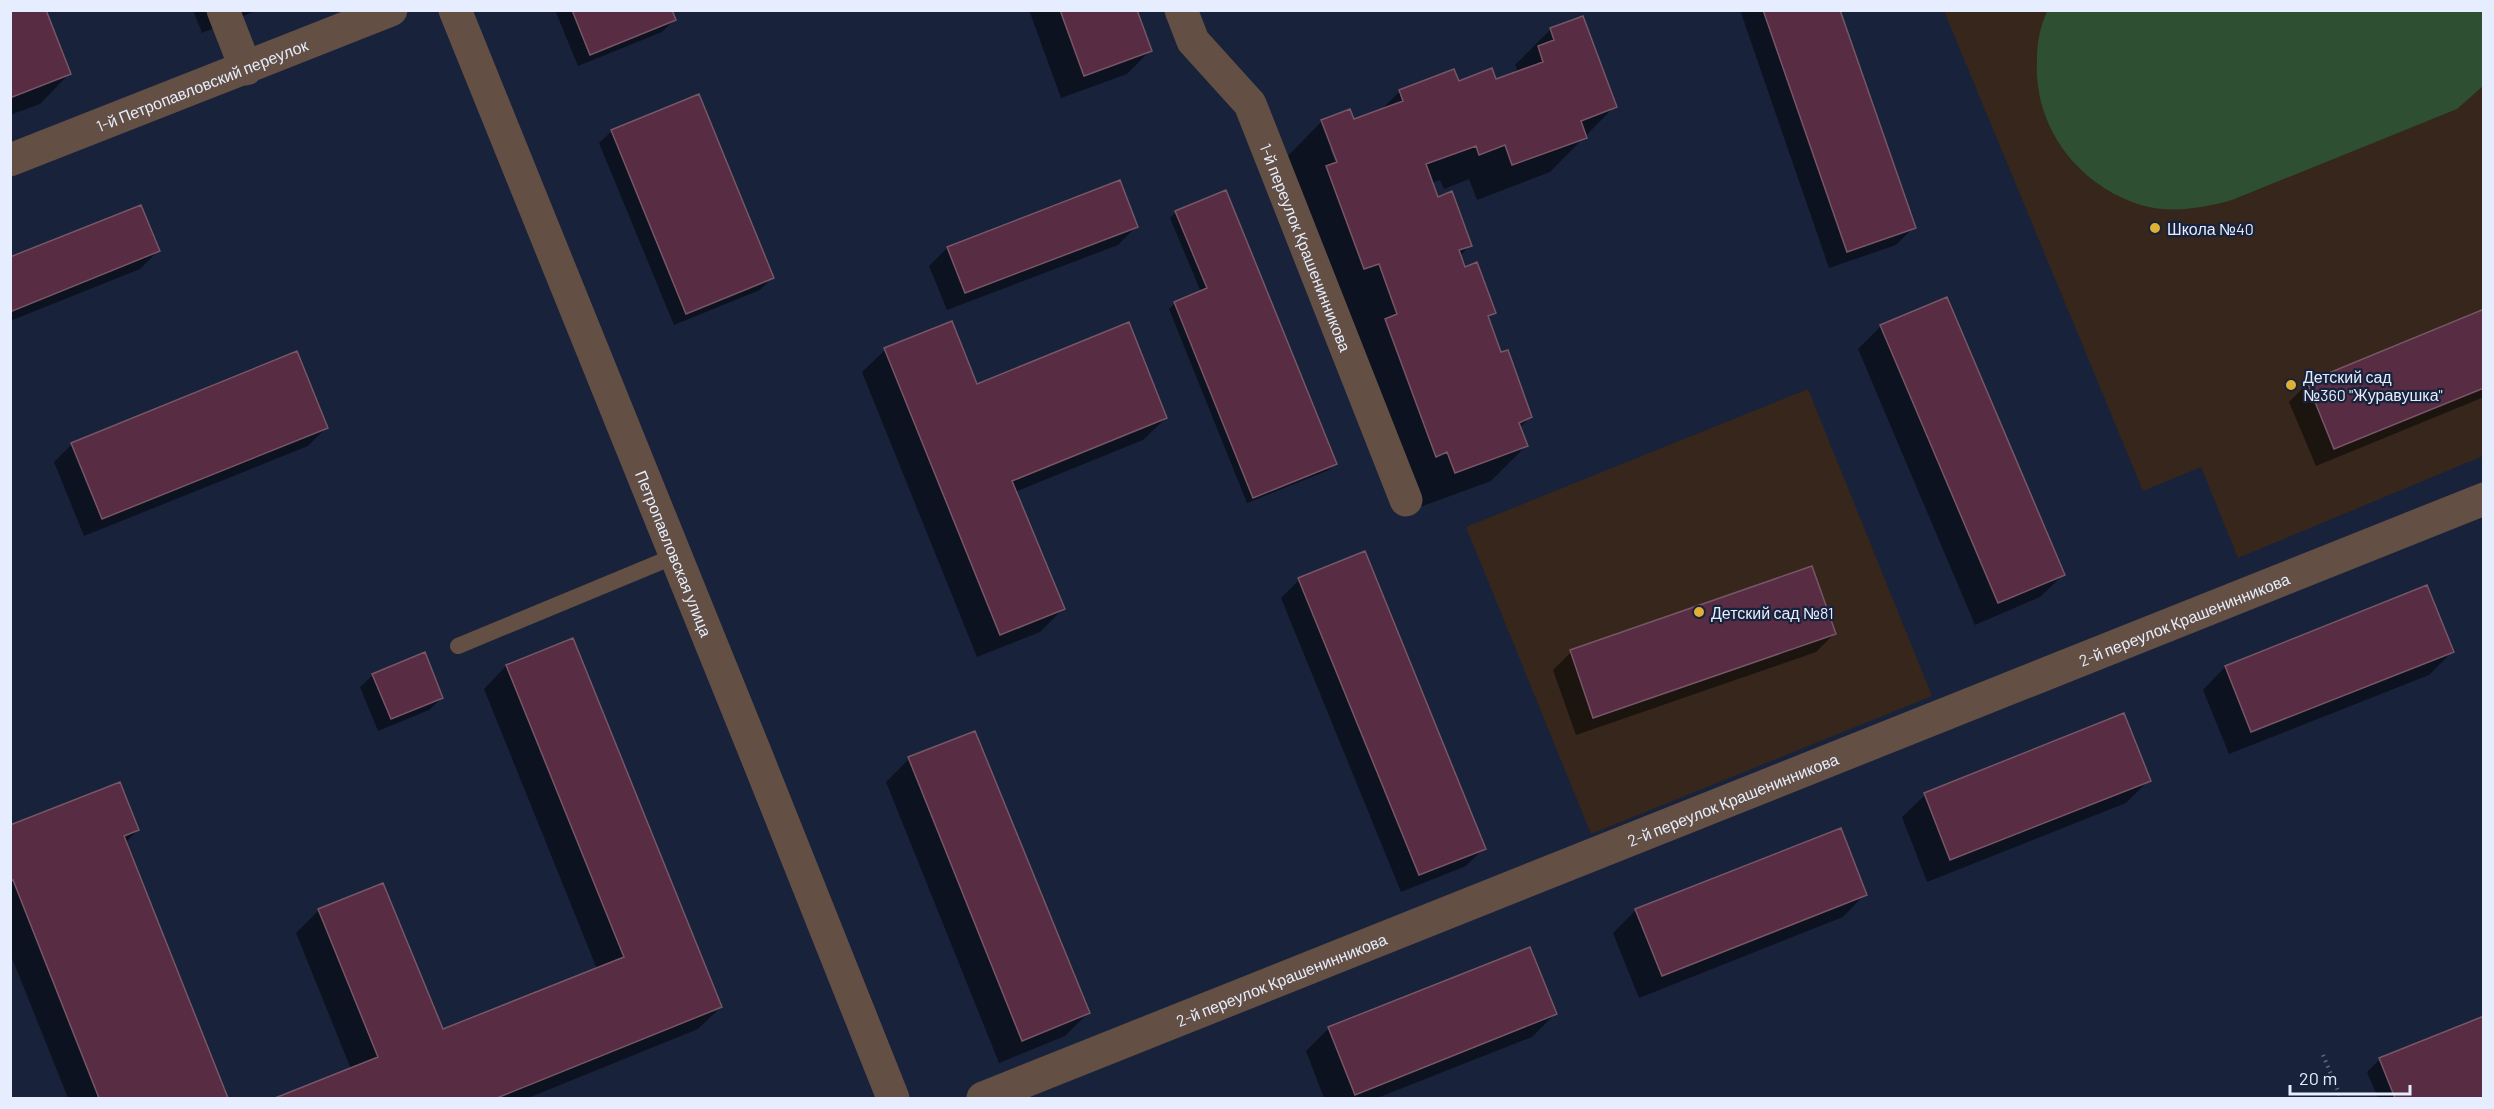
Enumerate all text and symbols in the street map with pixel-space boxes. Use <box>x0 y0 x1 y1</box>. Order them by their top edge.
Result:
street label: 1-й Петропавловский переулок <box>93 34 311 135</box>
street label: 1-й переулок Крашенинникова <box>1257 140 1356 354</box>
place label: Школа №40 <box>2167 219 2254 238</box>
marker: Школа №40 <box>2148 221 2162 235</box>
place label: Детский сад №360 "Журавушка" <box>2303 367 2443 404</box>
marker: Детский сад №360 "Журавушка" <box>2284 378 2298 392</box>
street label: Петропавловская улица <box>633 467 717 639</box>
street label: 2-й переулок Крашенинникова <box>2076 568 2292 669</box>
place label: Детский сад №81 <box>1711 603 1834 622</box>
marker: Детский сад №81 <box>1692 605 1706 619</box>
street label: 2-й переулок Крашенинникова <box>1624 748 1841 849</box>
street label: 2-й переулок Крашенинникова <box>1173 928 1389 1030</box>
scale bar <box>2290 1058 2410 1096</box>
text: 20 m <box>2299 1067 2337 1089</box>

